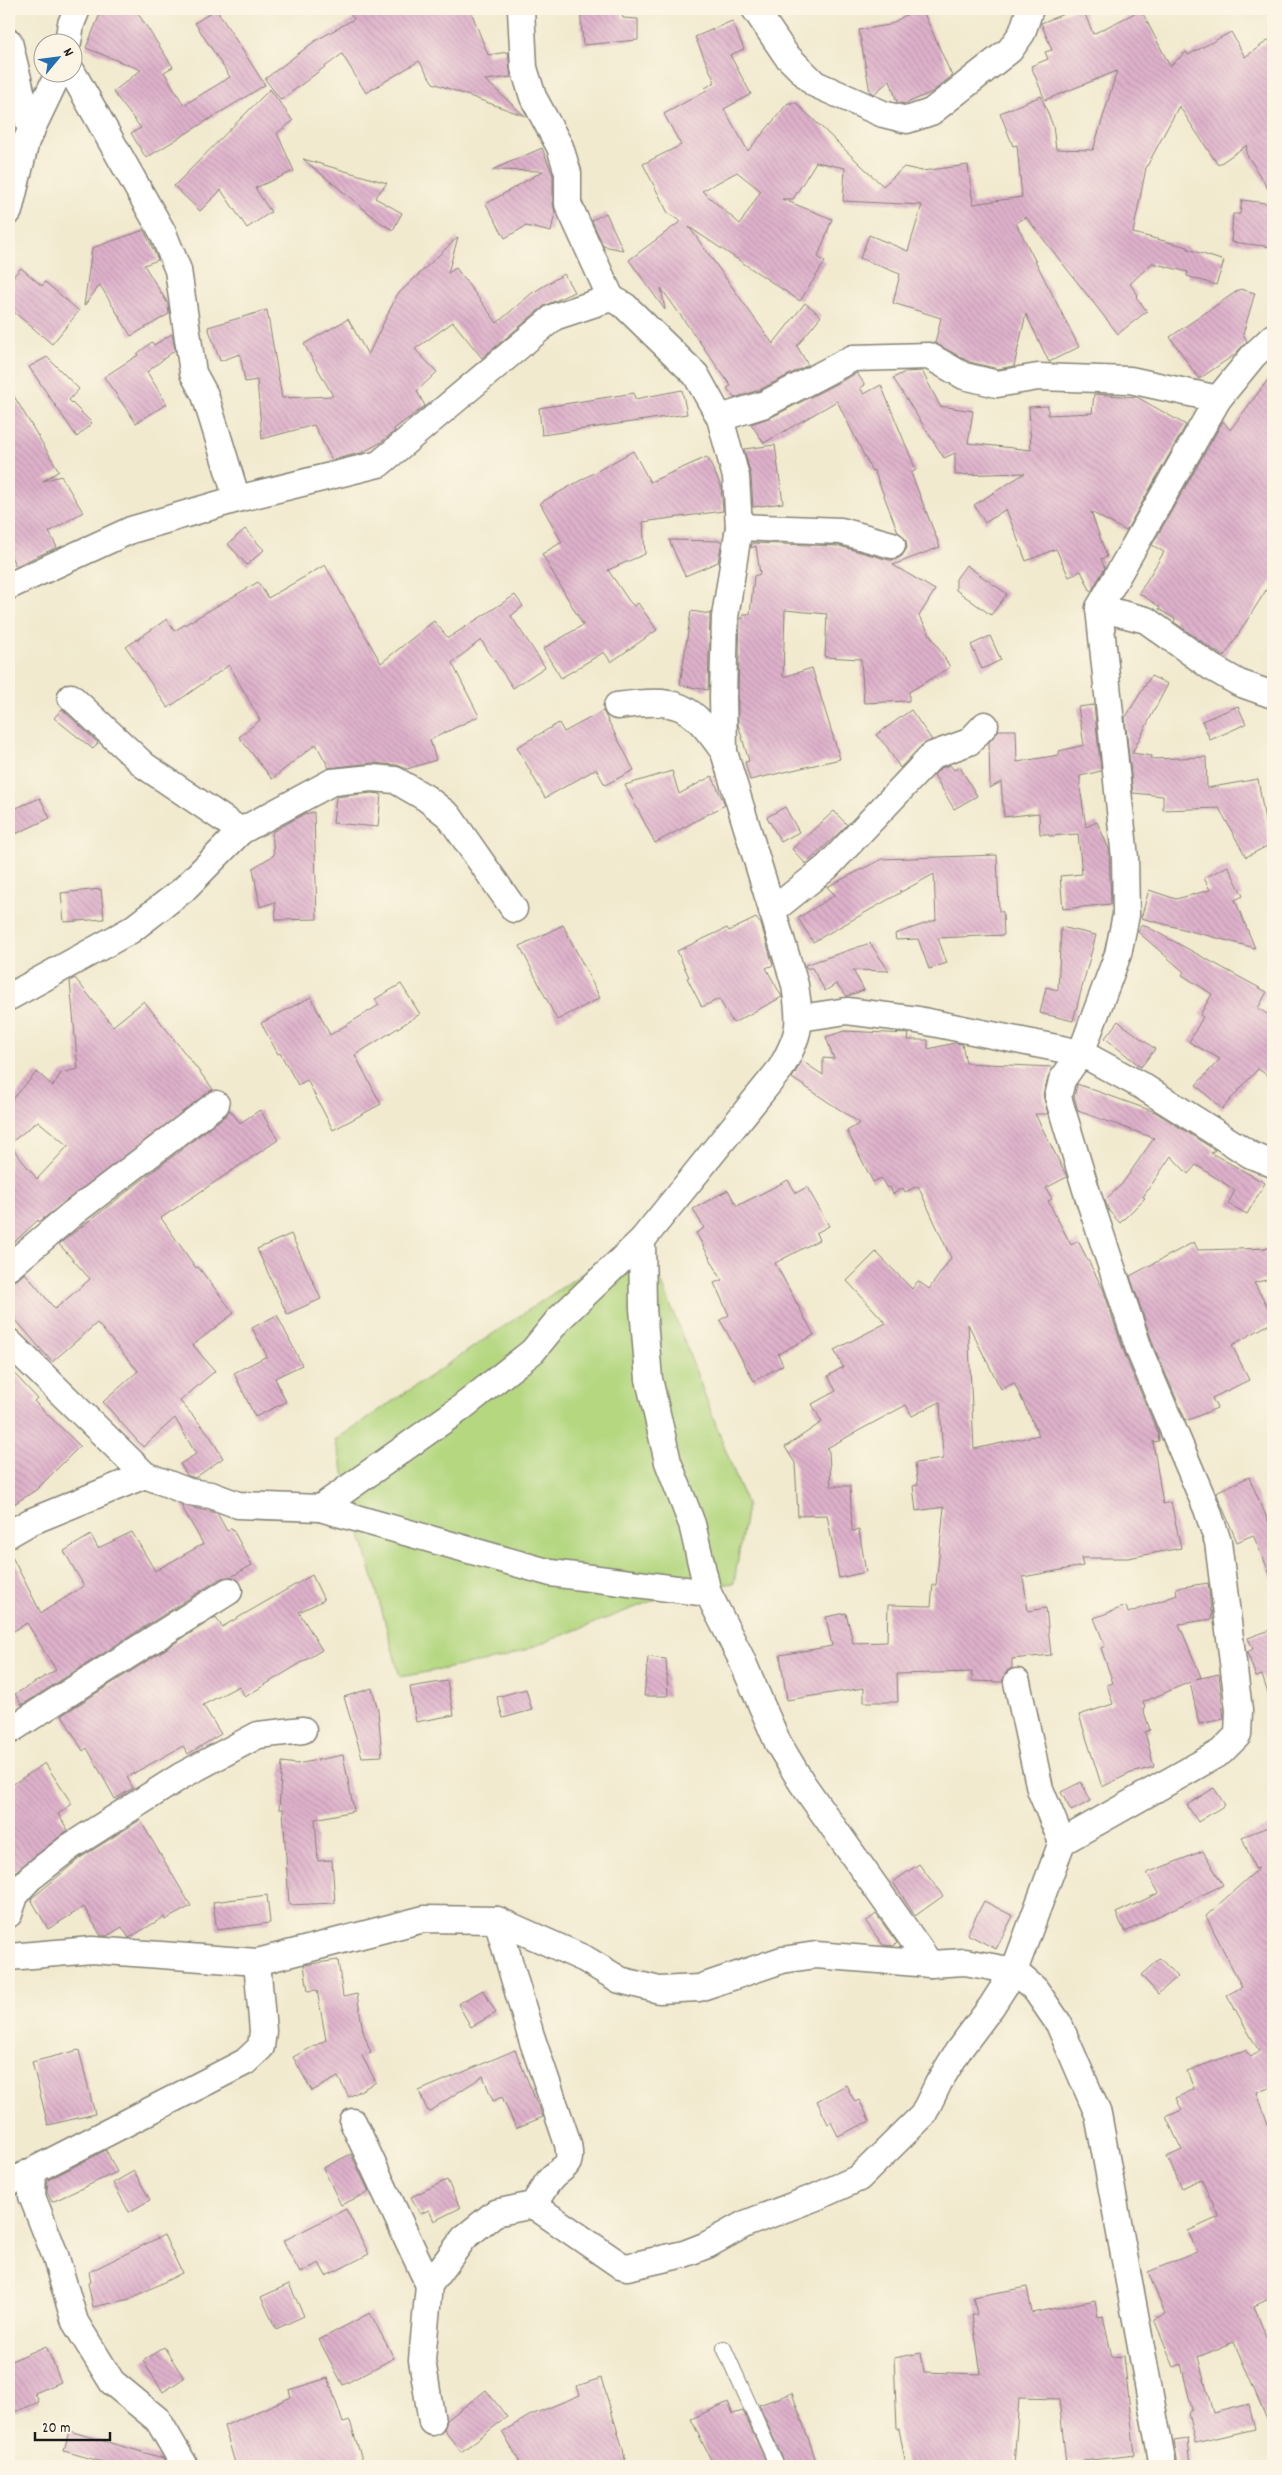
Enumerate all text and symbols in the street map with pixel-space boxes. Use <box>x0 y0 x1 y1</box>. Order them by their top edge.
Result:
north arrow <box>32 32 82 82</box>
text: N <box>57 45 78 61</box>
scale bar <box>35 2410 110 2442</box>
text: 20 m <box>42 2418 70 2440</box>

